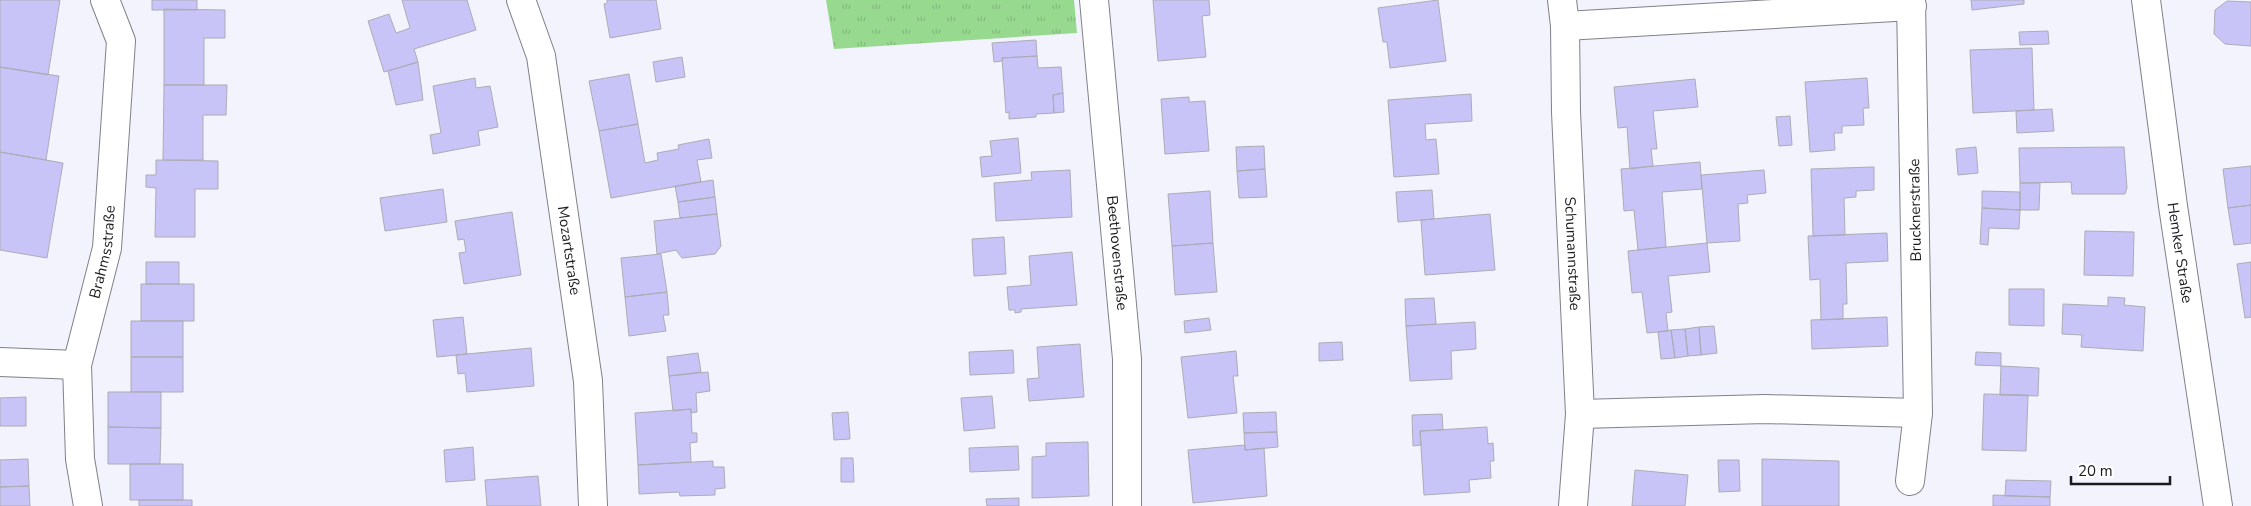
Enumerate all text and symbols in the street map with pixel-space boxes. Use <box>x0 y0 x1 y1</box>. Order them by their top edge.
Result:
street label: Brucknerstraße <box>1904 158 1926 262</box>
street label: Beethovenstraße <box>1102 195 1132 311</box>
street label: Schumannstraße <box>1560 196 1585 311</box>
street label: Hemker Straße <box>2163 201 2197 305</box>
street label: Brahmsstraße <box>84 204 120 301</box>
street label: Mozartstraße <box>553 205 585 296</box>
scale bar <box>2071 454 2170 486</box>
text: 20 m <box>2078 461 2113 481</box>

